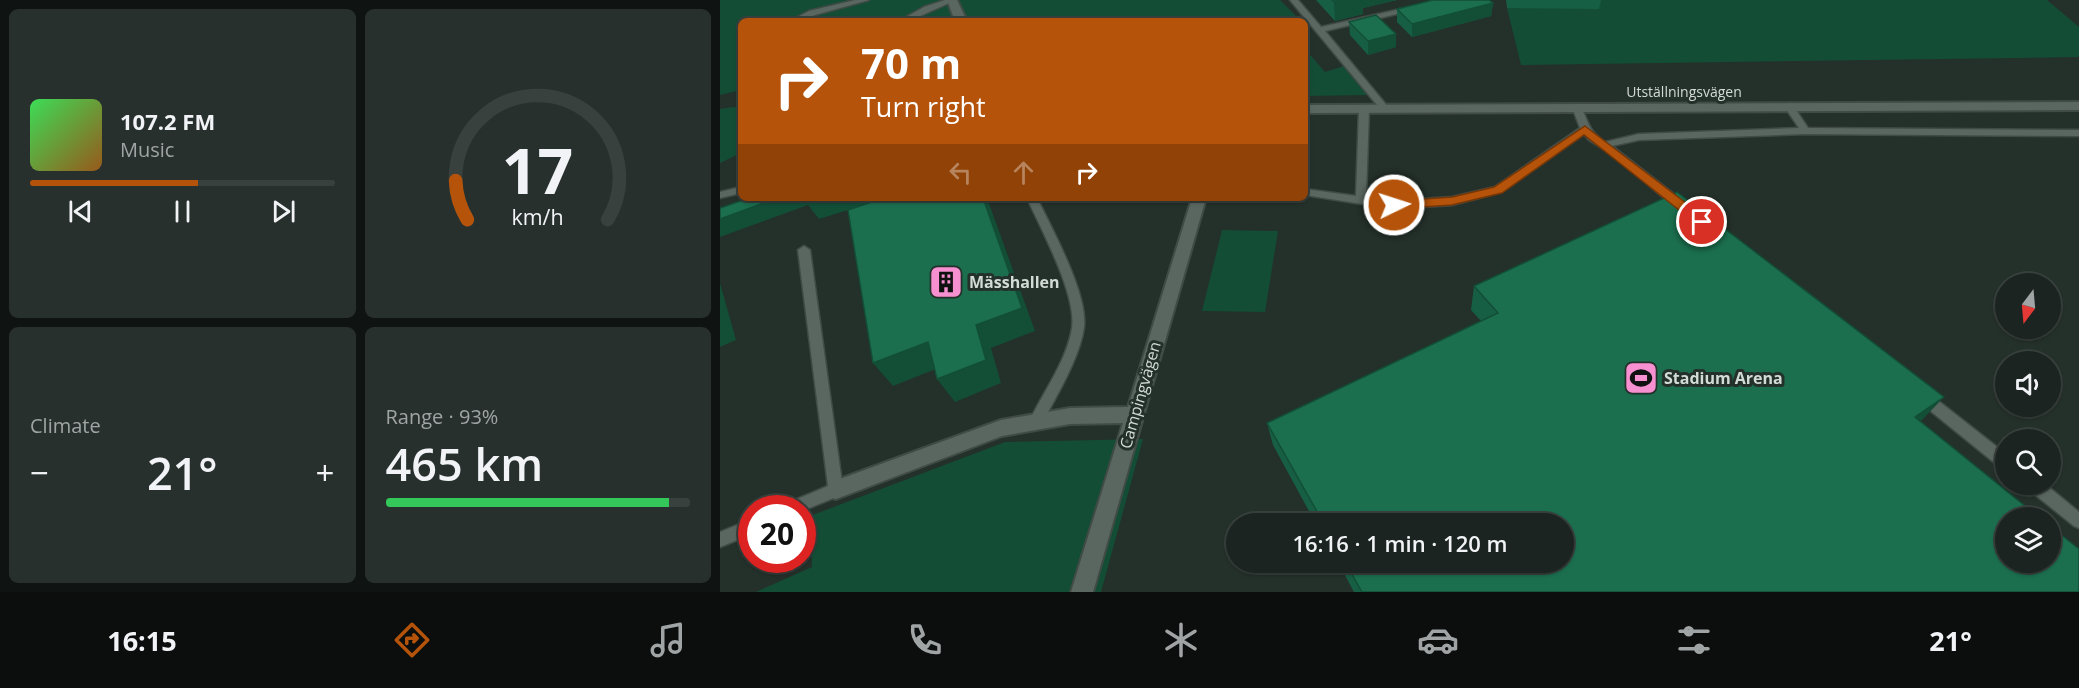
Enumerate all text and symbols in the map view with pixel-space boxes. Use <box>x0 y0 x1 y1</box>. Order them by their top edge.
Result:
text: 70 m <box>861 34 961 91</box>
icon: right <box>762 42 840 120</box>
street label: Utställningsvägen <box>1626 82 1742 101</box>
text: Turn right <box>861 88 986 125</box>
text: 107.2 FM <box>120 106 215 136</box>
text: 17 <box>502 128 573 213</box>
text: Music <box>120 136 174 163</box>
icon: left <box>944 156 977 189</box>
icon: ahead <box>1007 156 1040 189</box>
icon: right <box>1070 156 1103 189</box>
position arrow <box>1362 173 1426 237</box>
icon: previous <box>64 195 97 228</box>
icon: pause <box>166 195 199 228</box>
icon: next <box>267 195 300 228</box>
pin <box>1676 196 1727 247</box>
text: km/h <box>512 203 564 232</box>
icon: arrive <box>1685 205 1718 238</box>
building icon: Mässhallen <box>928 264 964 300</box>
place label: Mässhallen <box>969 271 1060 293</box>
north arrow <box>1995 273 2061 339</box>
map controls <box>1995 273 2061 573</box>
street label: Campingvägen <box>1114 339 1166 451</box>
button: sound <box>1995 351 2061 417</box>
sports icon: Stadium Arena <box>1623 360 1659 396</box>
place label: Stadium Arena <box>1664 367 1783 389</box>
text: Range · 93% <box>386 403 498 430</box>
text: Climate <box>30 412 101 439</box>
button: search <box>1995 429 2061 495</box>
text: 465 km <box>386 433 543 494</box>
text: 21° <box>147 442 218 503</box>
text: − <box>30 450 49 495</box>
text: + <box>316 450 334 495</box>
speed limit sign: 20 <box>738 495 816 573</box>
button: layers <box>1995 507 2061 573</box>
text: 16:16 · 1 min · 120 m <box>1292 528 1508 558</box>
icon: directions <box>391 619 433 661</box>
icon: music <box>647 619 689 661</box>
icon: phone <box>904 619 946 661</box>
icon: climate <box>1160 619 1202 661</box>
icon: car <box>1417 619 1459 661</box>
icon: filters <box>1673 619 1715 661</box>
text: 16:15 <box>107 622 177 659</box>
text: 21° <box>1929 622 1972 659</box>

